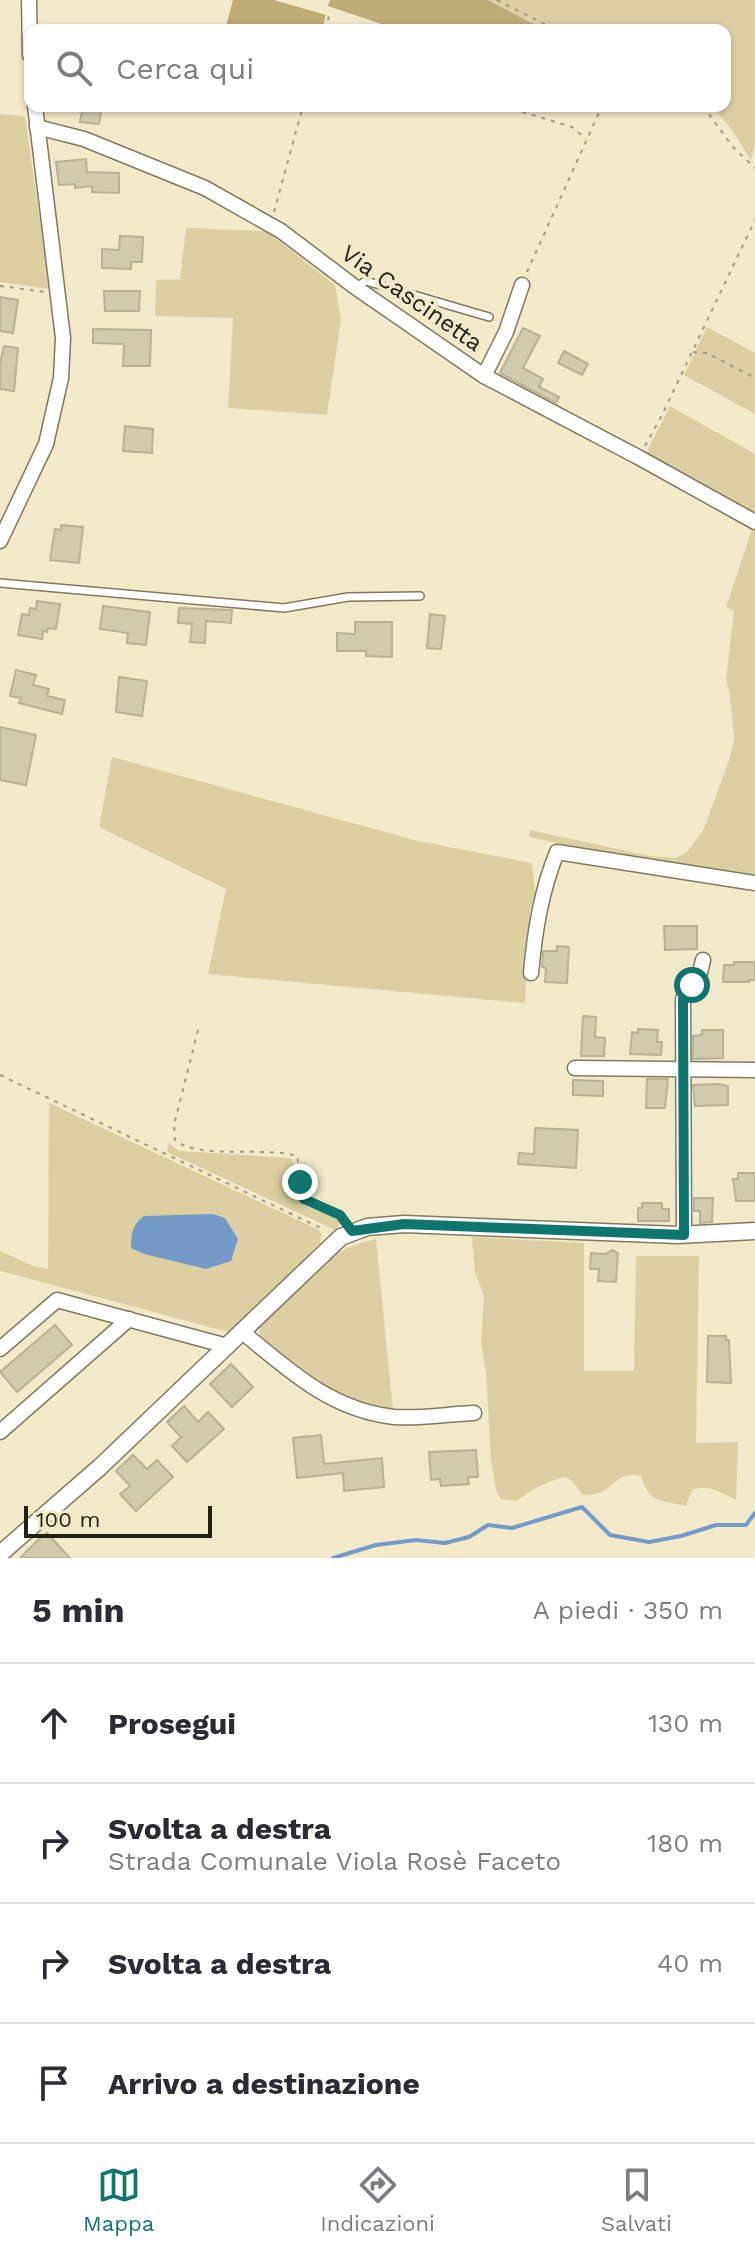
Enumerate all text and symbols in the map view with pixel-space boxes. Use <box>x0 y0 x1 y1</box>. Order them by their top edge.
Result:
search box <box>24 24 731 112</box>
icon: search <box>52 46 96 90</box>
text: Cerca qui <box>116 51 254 86</box>
street label: Via Cascinetta <box>336 239 488 357</box>
route start <box>674 967 710 1003</box>
route end <box>282 1164 318 1200</box>
scale bar <box>24 1502 212 1538</box>
text: 100 m <box>36 1507 100 1532</box>
text: 5 min <box>32 1590 125 1630</box>
text: A piedi · 350 m <box>533 1595 723 1625</box>
icon: ahead <box>32 1701 76 1745</box>
text: Prosegui <box>108 1706 236 1741</box>
text: 130 m <box>648 1708 723 1738</box>
text: Svolta a destra <box>108 1811 331 1846</box>
icon: right <box>32 1821 76 1865</box>
text: 180 m <box>647 1828 723 1858</box>
text: Strada Comunale Viola Rosè Faceto <box>108 1846 561 1876</box>
icon: right <box>32 1941 76 1985</box>
text: Svolta a destra <box>108 1946 331 1981</box>
text: 40 m <box>657 1948 723 1978</box>
icon: arrive <box>32 2061 76 2105</box>
text: Arrivo a destinazione <box>108 2066 420 2101</box>
tab: Mappa <box>83 2163 154 2236</box>
tab: Indicazioni <box>320 2163 435 2236</box>
tab: Salvati <box>601 2163 672 2236</box>

